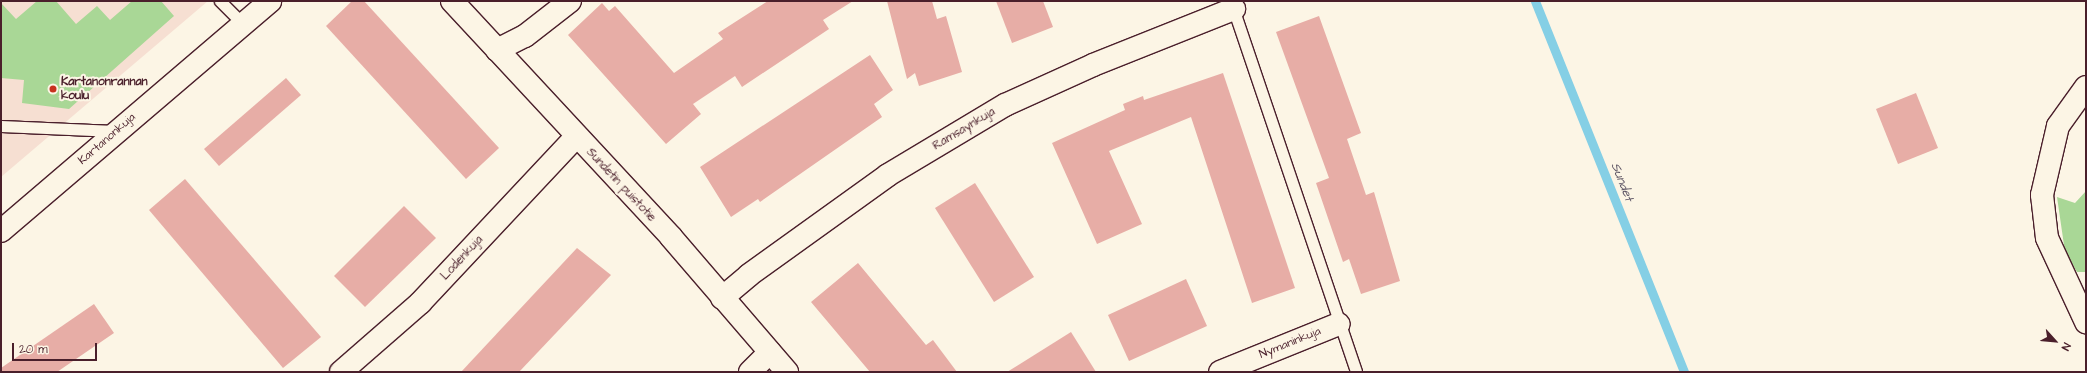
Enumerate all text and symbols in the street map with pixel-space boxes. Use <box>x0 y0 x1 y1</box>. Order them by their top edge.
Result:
place label: Kartanonrannan koulu <box>61 75 148 103</box>
marker: Kartanonrannan koulu <box>48 84 58 94</box>
street label: Ramsaynkuja <box>930 105 998 153</box>
street label: Kartanonkuja <box>75 110 139 168</box>
street label: Sundetin puistotie <box>583 145 659 225</box>
water label: Sundet <box>1607 160 1637 204</box>
street label: Lodenkuja <box>438 233 486 283</box>
north arrow <box>2035 321 2075 361</box>
street label: Nymaninkuja <box>1257 324 1323 362</box>
scale bar <box>14 335 99 361</box>
text: N <box>2058 340 2074 353</box>
text: 20 m <box>19 341 48 358</box>

